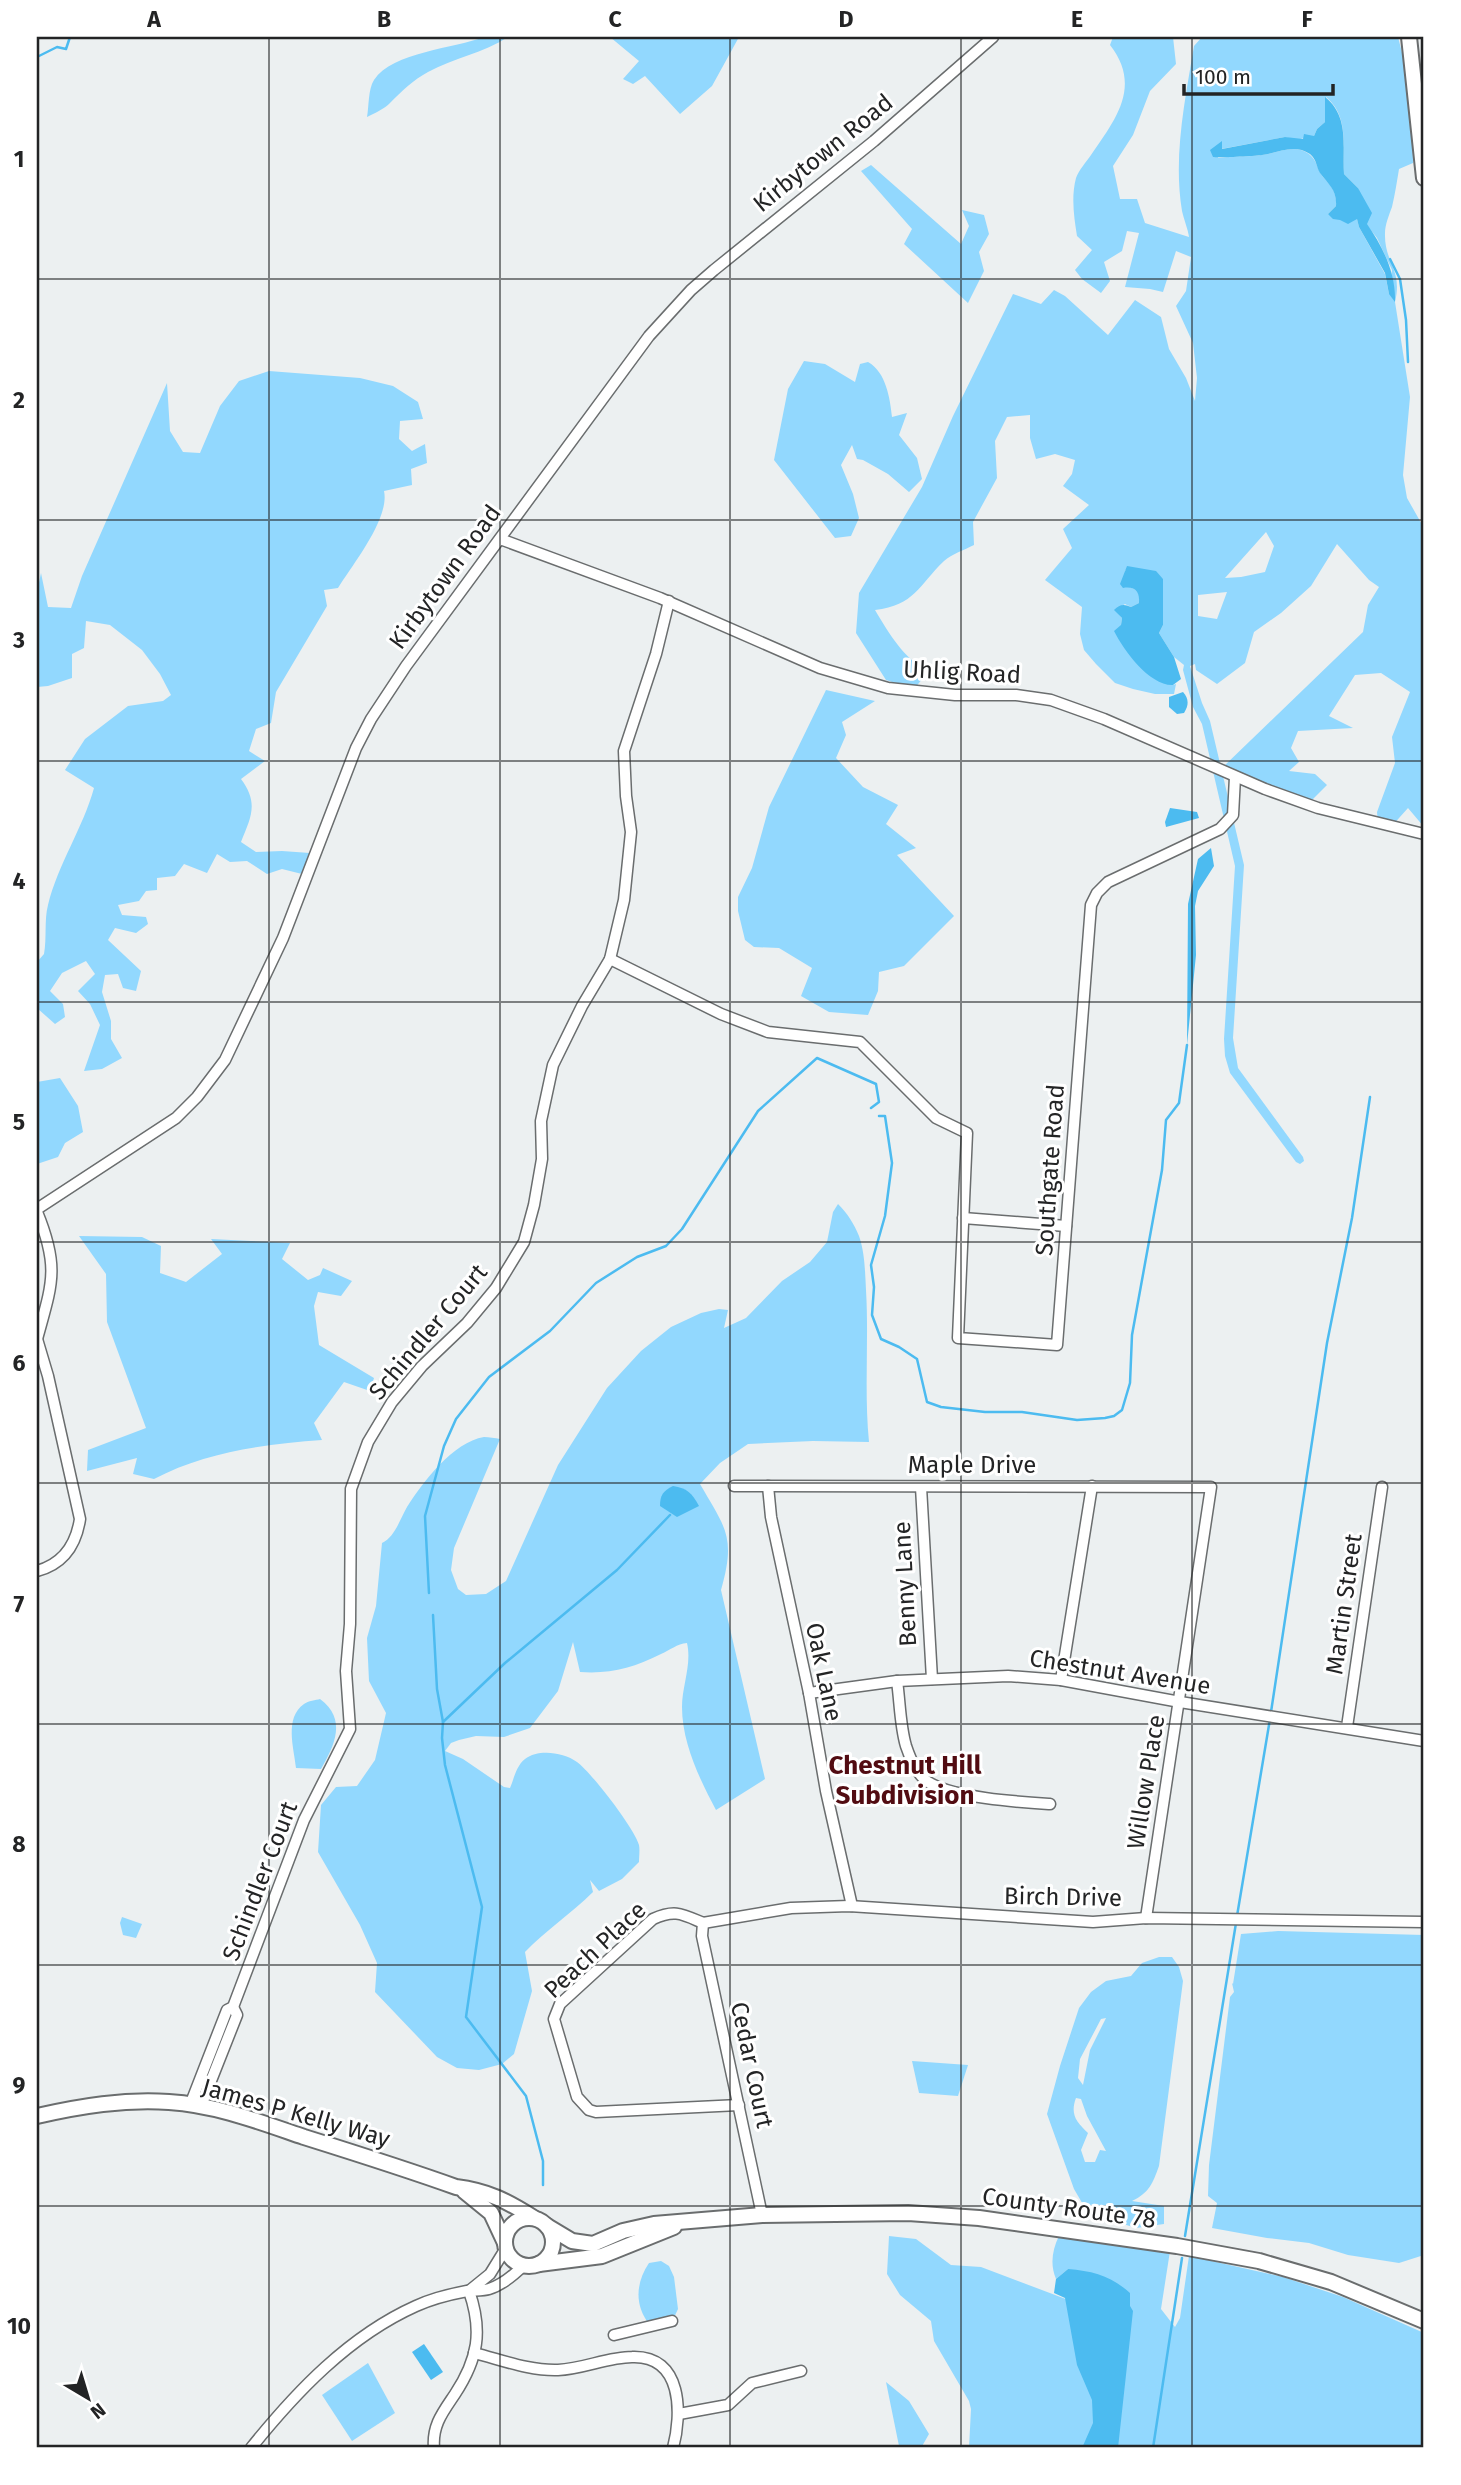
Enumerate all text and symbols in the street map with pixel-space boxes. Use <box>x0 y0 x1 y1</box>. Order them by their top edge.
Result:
text: A <box>146 5 161 33</box>
text: B <box>377 5 391 33</box>
text: C <box>608 5 622 33</box>
text: D <box>839 5 854 33</box>
text: E <box>1071 5 1083 33</box>
text: F <box>1301 5 1313 33</box>
scale bar <box>1184 52 1333 96</box>
text: 100 m <box>1195 64 1251 90</box>
street label: Kirbytown Road <box>748 88 898 218</box>
text: 1 <box>14 145 24 173</box>
text: 2 <box>13 386 25 414</box>
street label: Kirbytown Road <box>383 499 507 655</box>
text: 3 <box>12 626 25 654</box>
street label: Uhlig Road <box>902 655 1022 689</box>
text: 4 <box>13 867 26 895</box>
street label: Southgate Road <box>1030 1083 1070 1257</box>
text: 5 <box>13 1108 25 1136</box>
street label: Schindler Court <box>363 1258 493 1405</box>
text: 6 <box>13 1349 26 1377</box>
street label: Maple Drive <box>908 1451 1036 1479</box>
street label: Benny Lane <box>888 1520 922 1648</box>
street label: Martin Street <box>1320 1531 1368 1676</box>
text: 7 <box>14 1590 25 1618</box>
street label: Oak Lane <box>800 1620 848 1724</box>
street label: Chestnut Avenue <box>1027 1644 1213 1700</box>
street label: Willow Place <box>1122 1713 1170 1851</box>
district label: Chestnut Hill Subdivision <box>829 1750 982 1811</box>
street label: Schindler Court <box>217 1797 303 1965</box>
text: 8 <box>12 1830 26 1858</box>
street label: Birch Drive <box>1004 1882 1122 1912</box>
street label: Peach Place <box>538 1896 652 2004</box>
street label: Cedar Court <box>725 2000 779 2131</box>
text: 9 <box>13 2071 26 2099</box>
street label: James P Kelly Way <box>199 2073 393 2153</box>
street label: County Route 78 <box>980 2182 1158 2234</box>
text: 10 <box>7 2312 31 2340</box>
north arrow <box>52 2362 122 2432</box>
text: N <box>86 2398 110 2424</box>

